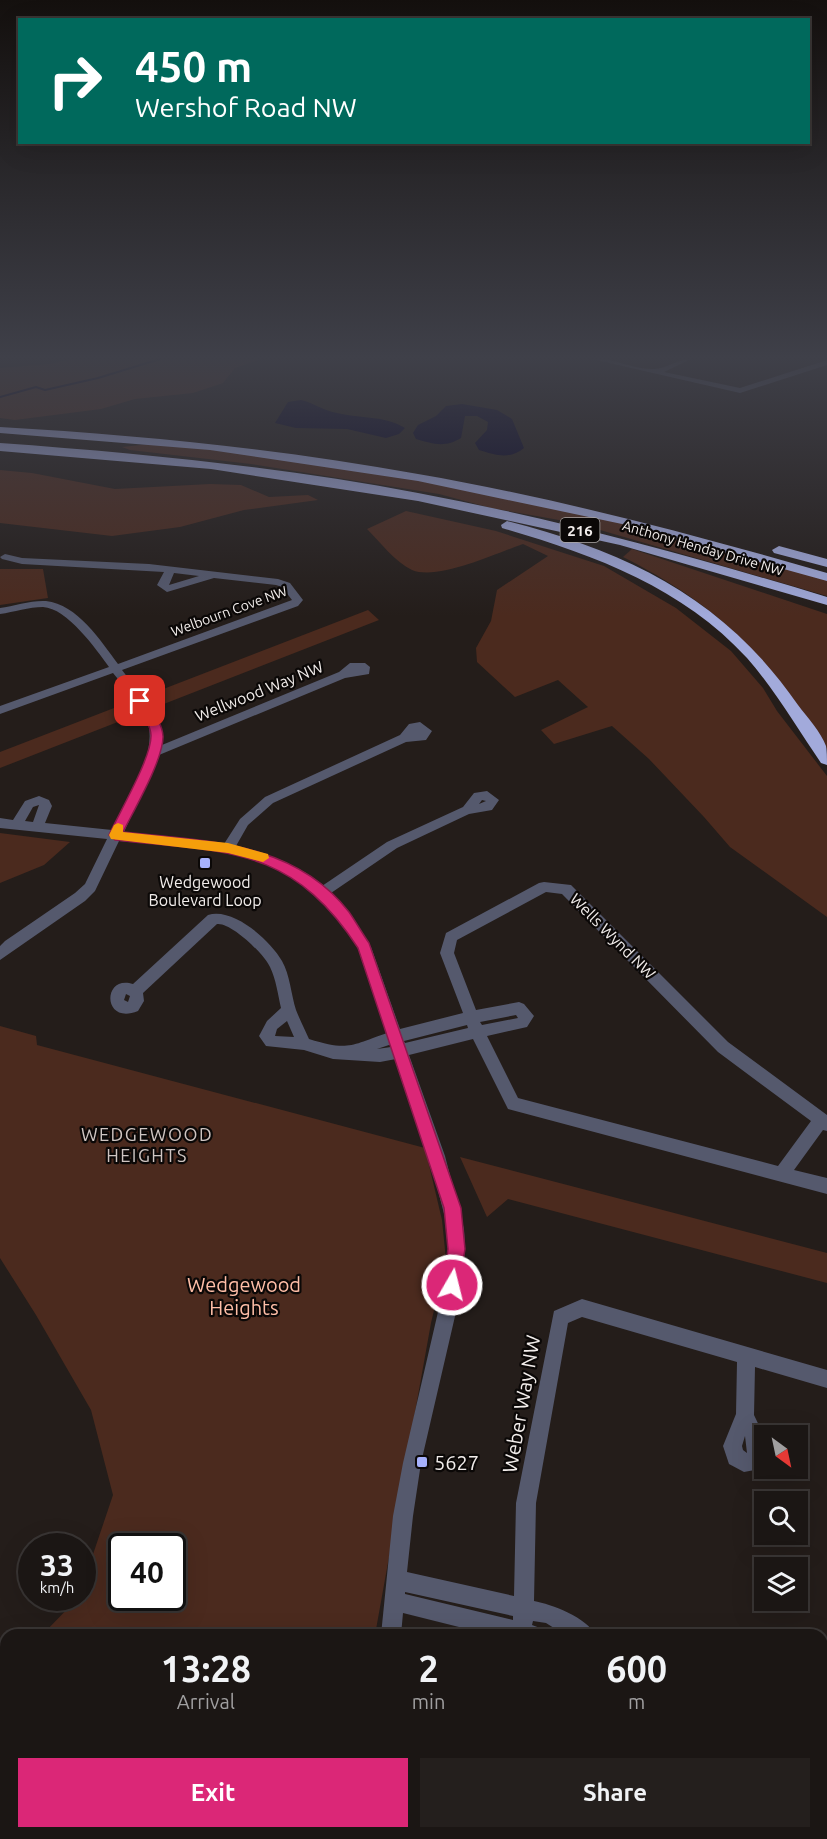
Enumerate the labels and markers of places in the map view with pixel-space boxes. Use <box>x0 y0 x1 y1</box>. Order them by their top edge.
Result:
pin <box>114 675 165 726</box>
marker: Wedgewood Boulevard Loop <box>198 856 212 870</box>
place label: Wedgewood Boulevard Loop <box>149 873 262 909</box>
place label: 5627 <box>434 1451 479 1474</box>
marker: 5627 <box>415 1455 429 1469</box>

